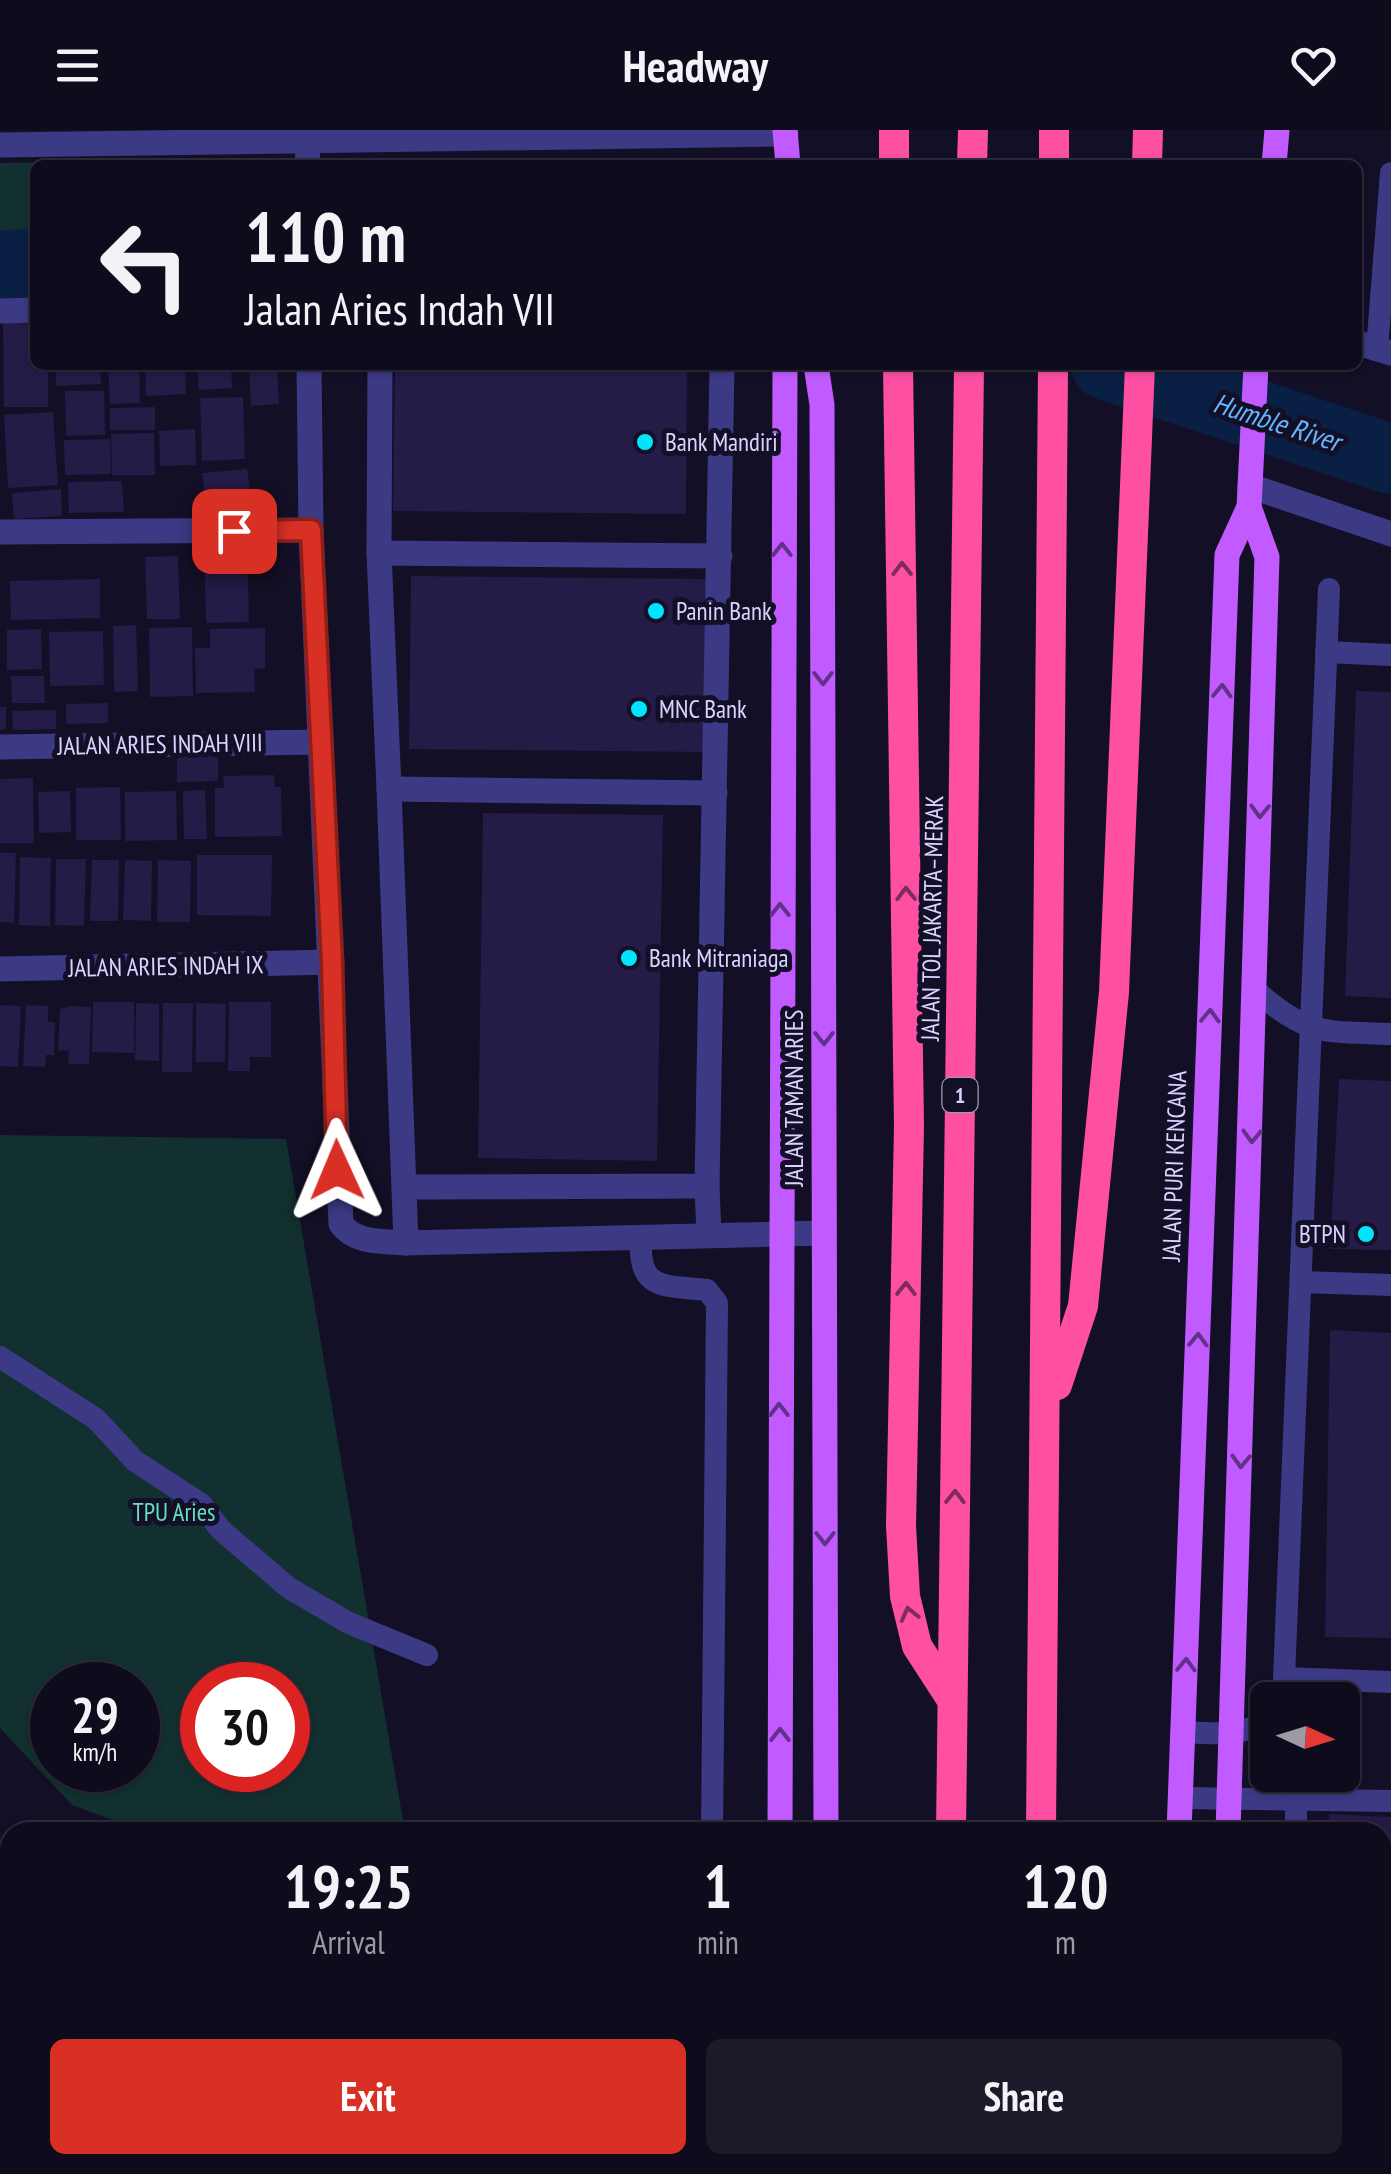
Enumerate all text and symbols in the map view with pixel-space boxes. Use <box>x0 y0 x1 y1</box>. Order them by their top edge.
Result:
text: Headway <box>623 36 768 94</box>
icon: menu <box>50 38 105 93</box>
icon: heart <box>1286 38 1341 93</box>
text: 110 m <box>245 191 406 281</box>
icon: left <box>80 200 210 330</box>
text: Jalan Aries Indah VII <box>245 279 555 337</box>
water label: Humble River <box>1209 384 1349 461</box>
place label: Bank Mandiri <box>665 426 778 458</box>
marker: Bank Mandiri <box>634 431 656 453</box>
pin <box>192 489 277 574</box>
icon: arrive <box>207 504 262 559</box>
one-way arrow <box>771 542 793 558</box>
one-way arrow <box>891 561 913 576</box>
place label: Panin Bank <box>676 595 772 627</box>
marker: Panin Bank <box>645 600 667 622</box>
one-way arrow <box>812 670 834 686</box>
one-way arrow <box>1211 682 1232 698</box>
place label: MNC Bank <box>659 693 747 725</box>
marker: MNC Bank <box>628 698 650 720</box>
street label: JALAN ARIES INDAH VIII <box>56 726 263 762</box>
street label: JALAN TOL JAKARTA–MERAK <box>914 795 950 1042</box>
one-way arrow <box>1250 803 1271 819</box>
one-way arrow <box>895 886 917 902</box>
one-way arrow <box>769 902 791 918</box>
place label: Bank Mitraniaga <box>649 942 788 974</box>
marker: Bank Mitraniaga <box>618 947 640 969</box>
street label: JALAN ARIES INDAH IX <box>67 948 264 984</box>
one-way arrow <box>1199 1007 1220 1023</box>
street label: JALAN TAMAN ARIES <box>778 1010 810 1187</box>
one-way arrow <box>813 1030 835 1046</box>
street label: JALAN PURI KENCANA <box>1155 1070 1193 1263</box>
road number: 1 <box>942 1078 978 1112</box>
position arrow <box>285 1118 389 1222</box>
one-way arrow <box>1241 1128 1262 1144</box>
place label: BTPN <box>1299 1218 1346 1250</box>
marker: BTPN <box>1355 1223 1377 1245</box>
one-way arrow <box>895 1281 916 1297</box>
one-way arrow <box>1187 1332 1208 1348</box>
one-way arrow <box>768 1402 790 1418</box>
one-way arrow <box>1231 1453 1252 1469</box>
one-way arrow <box>944 1489 966 1504</box>
park label: TPU Aries <box>133 1496 215 1528</box>
one-way arrow <box>814 1530 836 1546</box>
one-way arrow <box>900 1606 921 1623</box>
one-way arrow <box>1175 1657 1196 1673</box>
speed limit sign: 30 <box>180 1662 310 1792</box>
text: 29 <box>71 1682 119 1747</box>
north arrow <box>1250 1682 1360 1792</box>
map controls <box>1250 1682 1360 1792</box>
one-way arrow <box>769 1727 791 1742</box>
text: km/h <box>73 1736 117 1768</box>
text: 19:25 <box>284 1847 413 1925</box>
text: 1 <box>704 1847 732 1925</box>
text: 120 <box>1022 1847 1108 1925</box>
text: Arrival <box>312 1921 385 1963</box>
text: min <box>697 1921 739 1963</box>
text: m <box>1055 1921 1076 1963</box>
button: Exit <box>50 2039 686 2154</box>
button: Share <box>706 2039 1342 2154</box>

